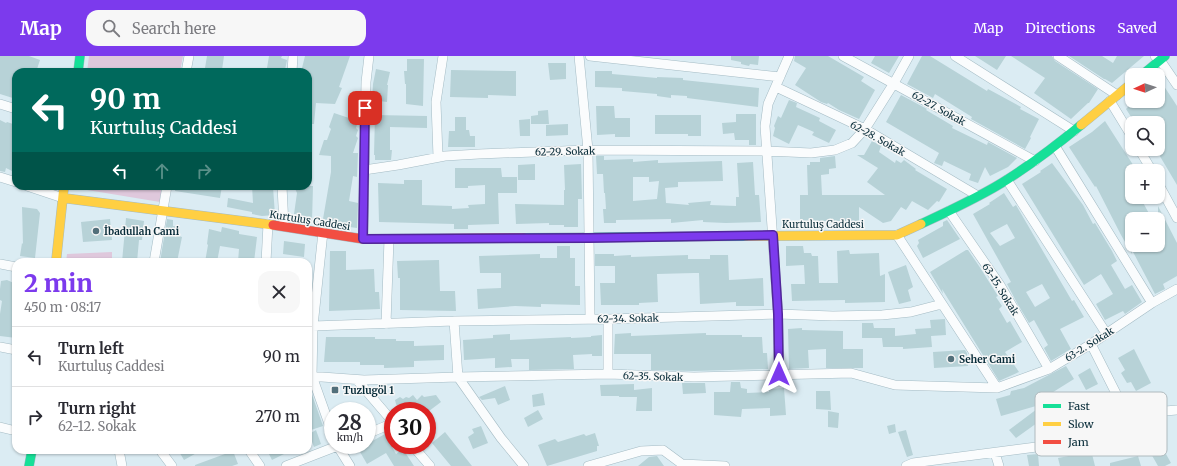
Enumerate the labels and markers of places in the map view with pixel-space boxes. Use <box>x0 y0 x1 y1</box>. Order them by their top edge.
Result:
pin <box>348 91 382 125</box>
place label: İbadullah Cami <box>104 225 180 238</box>
marker: İbadullah Cami <box>91 226 101 236</box>
place label: Seher Cami <box>959 353 1016 366</box>
marker: Seher Cami <box>946 354 956 364</box>
place label: Tuzlugöl 1 <box>343 384 394 397</box>
marker: Tuzlugöl 1 <box>330 385 340 395</box>

